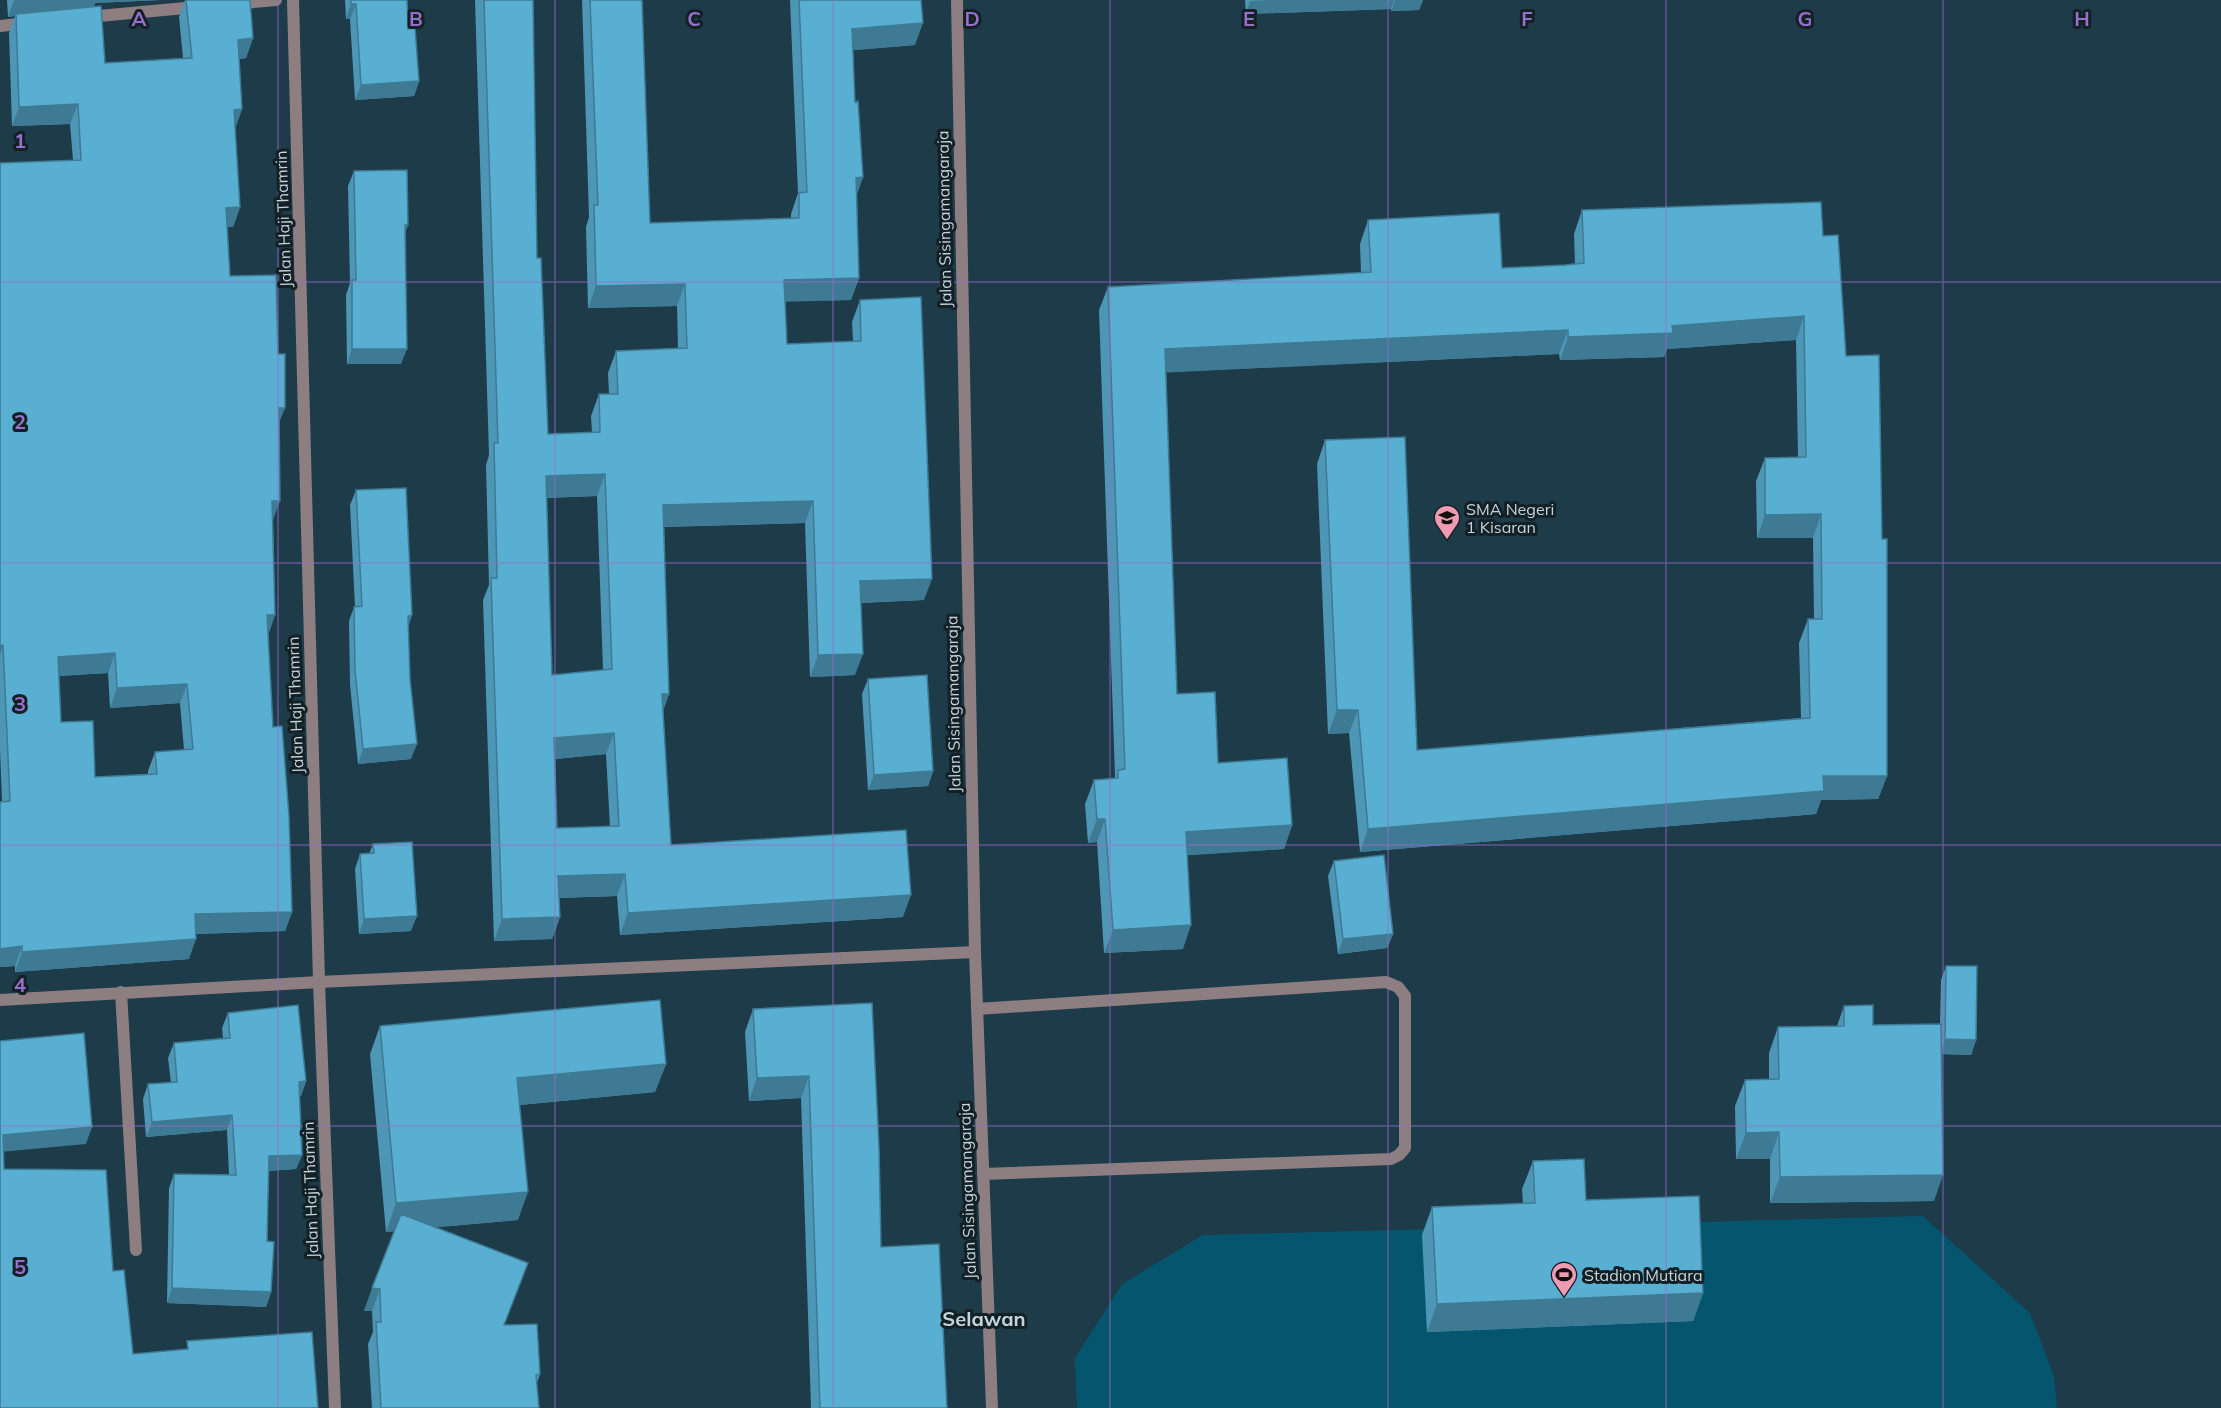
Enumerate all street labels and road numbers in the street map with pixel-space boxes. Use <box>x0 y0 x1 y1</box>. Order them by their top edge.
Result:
street label: Jalan Sisingamangaraja <box>932 130 956 308</box>
street label: Jalan Haji Thamrin <box>271 150 295 288</box>
street label: Jalan Sisingamangaraja <box>941 615 965 793</box>
street label: Jalan Haji Thamrin <box>283 636 307 774</box>
street label: Jalan Sisingamangaraja <box>954 1102 980 1280</box>
street label: Jalan Haji Thamrin <box>298 1121 322 1259</box>

